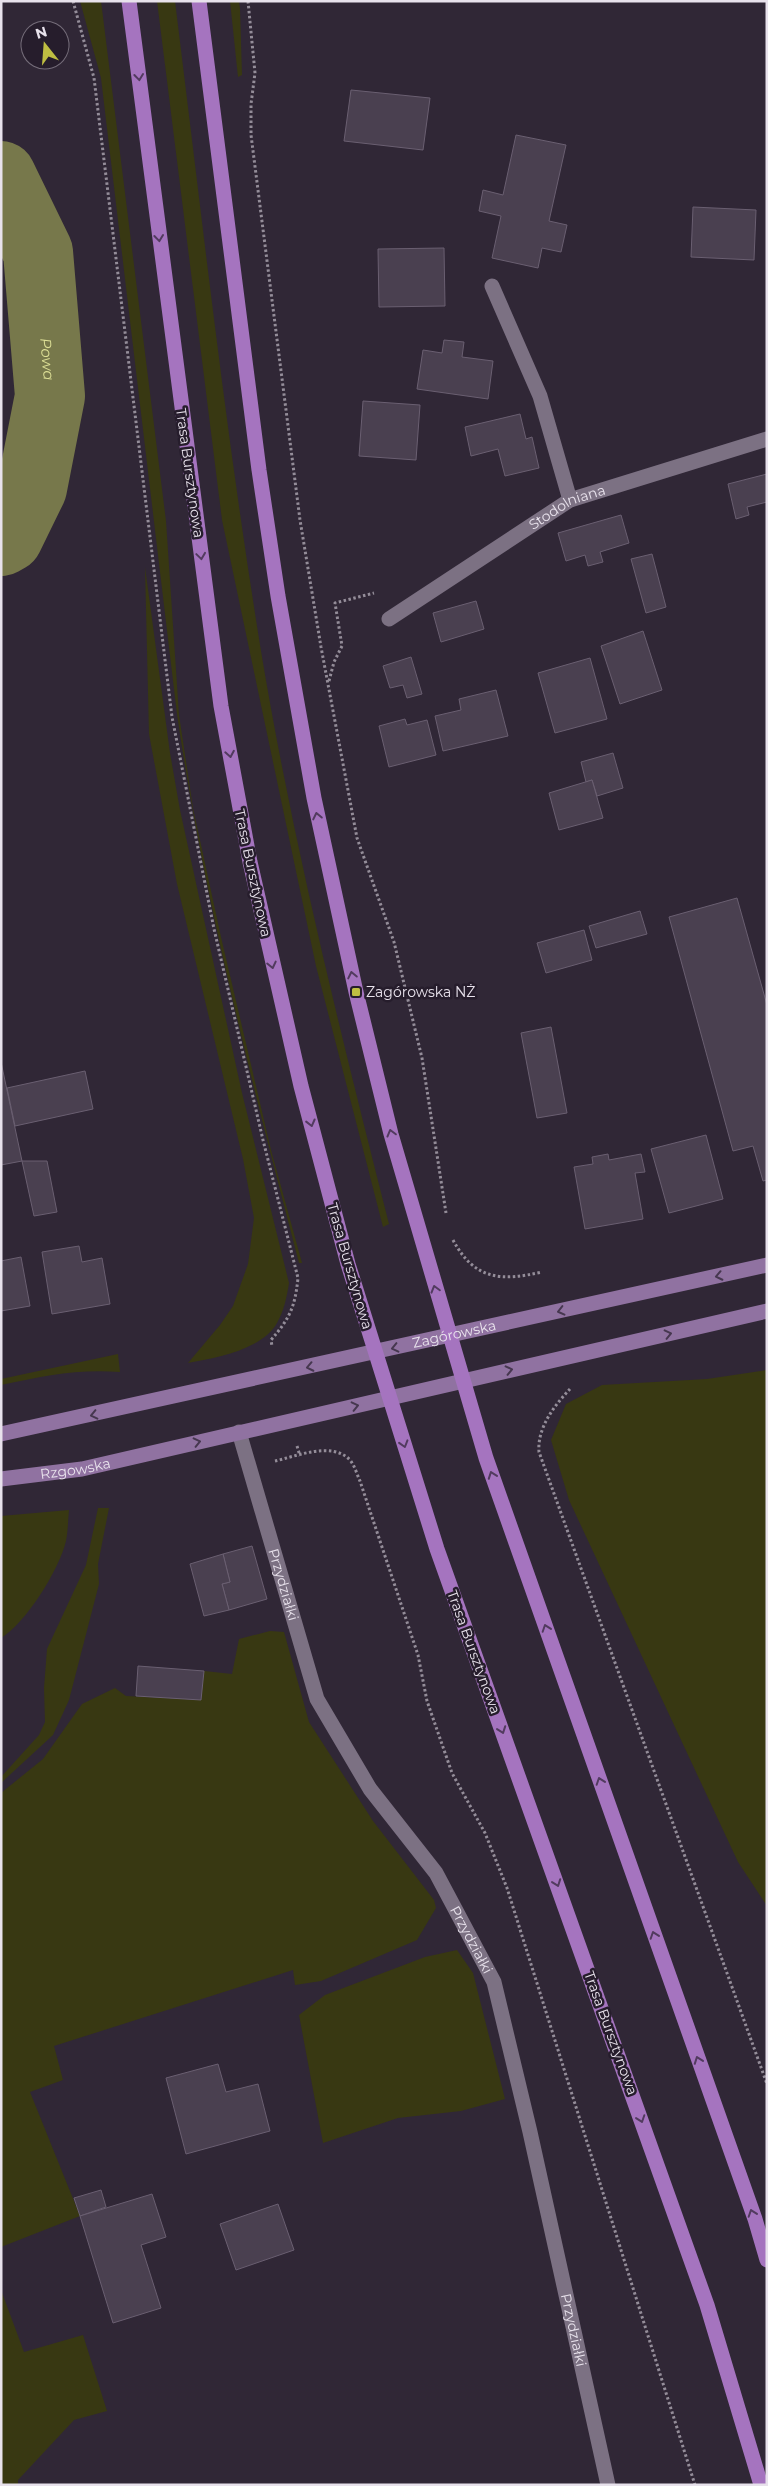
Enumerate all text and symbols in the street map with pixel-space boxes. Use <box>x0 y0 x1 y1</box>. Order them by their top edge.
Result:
north arrow <box>20 20 70 70</box>
text: N <box>33 22 49 43</box>
one-way arrow <box>133 74 144 82</box>
one-way arrow <box>153 235 164 243</box>
water label: Powa <box>36 337 59 381</box>
street label: Trasa Bursztynowa <box>172 407 208 539</box>
street label: Stodolniana <box>525 481 607 534</box>
one-way arrow <box>195 551 205 560</box>
one-way arrow <box>224 750 234 759</box>
street label: Trasa Bursztynowa <box>231 807 275 939</box>
one-way arrow <box>313 812 323 821</box>
one-way arrow <box>266 960 277 969</box>
one-way arrow <box>347 971 358 979</box>
place label: Zagórowska NŻ <box>366 983 475 1001</box>
marker: Zagórowska NŻ <box>350 986 362 998</box>
one-way arrow <box>305 1118 315 1126</box>
one-way arrow <box>386 1129 396 1137</box>
street label: Trasa Bursztynowa <box>323 1201 377 1331</box>
one-way arrow <box>715 1270 724 1280</box>
one-way arrow <box>430 1285 441 1294</box>
one-way arrow <box>556 1305 565 1316</box>
street label: Zagórowska <box>410 1316 498 1352</box>
one-way arrow <box>663 1329 672 1340</box>
one-way arrow <box>390 1342 399 1353</box>
one-way arrow <box>306 1361 315 1372</box>
one-way arrow <box>505 1365 514 1376</box>
one-way arrow <box>351 1401 360 1412</box>
one-way arrow <box>90 1409 99 1420</box>
one-way arrow <box>192 1437 201 1448</box>
one-way arrow <box>398 1440 408 1448</box>
street label: Rzgowska <box>39 1454 112 1483</box>
one-way arrow <box>488 1471 498 1480</box>
street label: Przydziałki <box>265 1546 303 1623</box>
street label: Trasa Bursztynowa <box>443 1588 505 1716</box>
one-way arrow <box>542 1624 552 1633</box>
one-way arrow <box>496 1726 506 1734</box>
one-way arrow <box>596 1778 606 1786</box>
one-way arrow <box>551 1879 561 1887</box>
street label: Przydziałki <box>446 1903 497 1977</box>
one-way arrow <box>650 1931 660 1940</box>
street label: Trasa Bursztynowa <box>580 1969 642 2097</box>
one-way arrow <box>694 2056 704 2065</box>
one-way arrow <box>635 2114 645 2122</box>
one-way arrow <box>748 2209 758 2218</box>
street label: Przydziałki <box>557 2292 591 2368</box>

